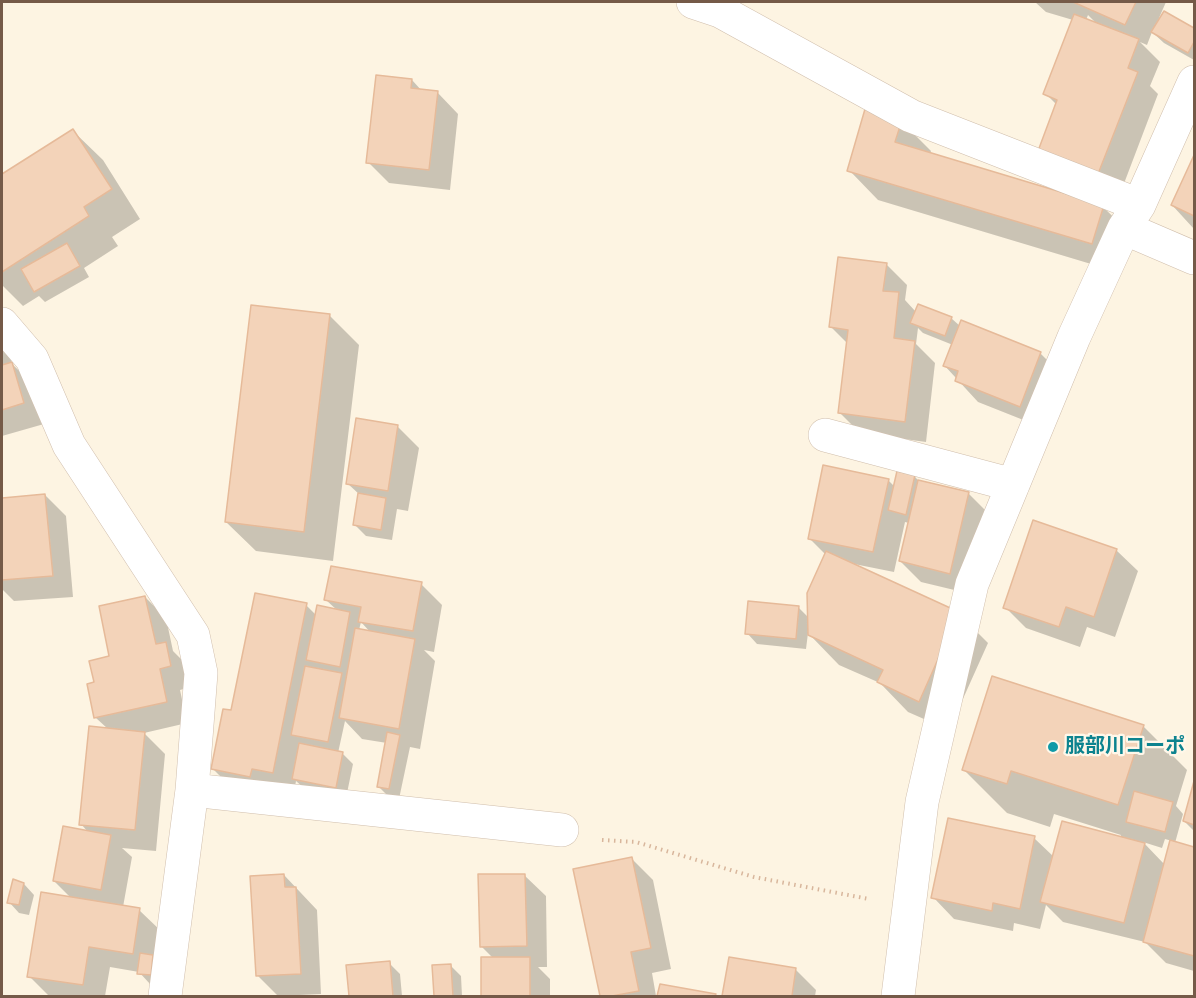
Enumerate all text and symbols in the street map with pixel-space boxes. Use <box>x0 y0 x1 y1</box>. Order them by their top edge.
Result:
place label: 服部川コーポ <box>1065 735 1185 759</box>
marker: 服部川コーポ <box>1046 740 1060 754</box>

